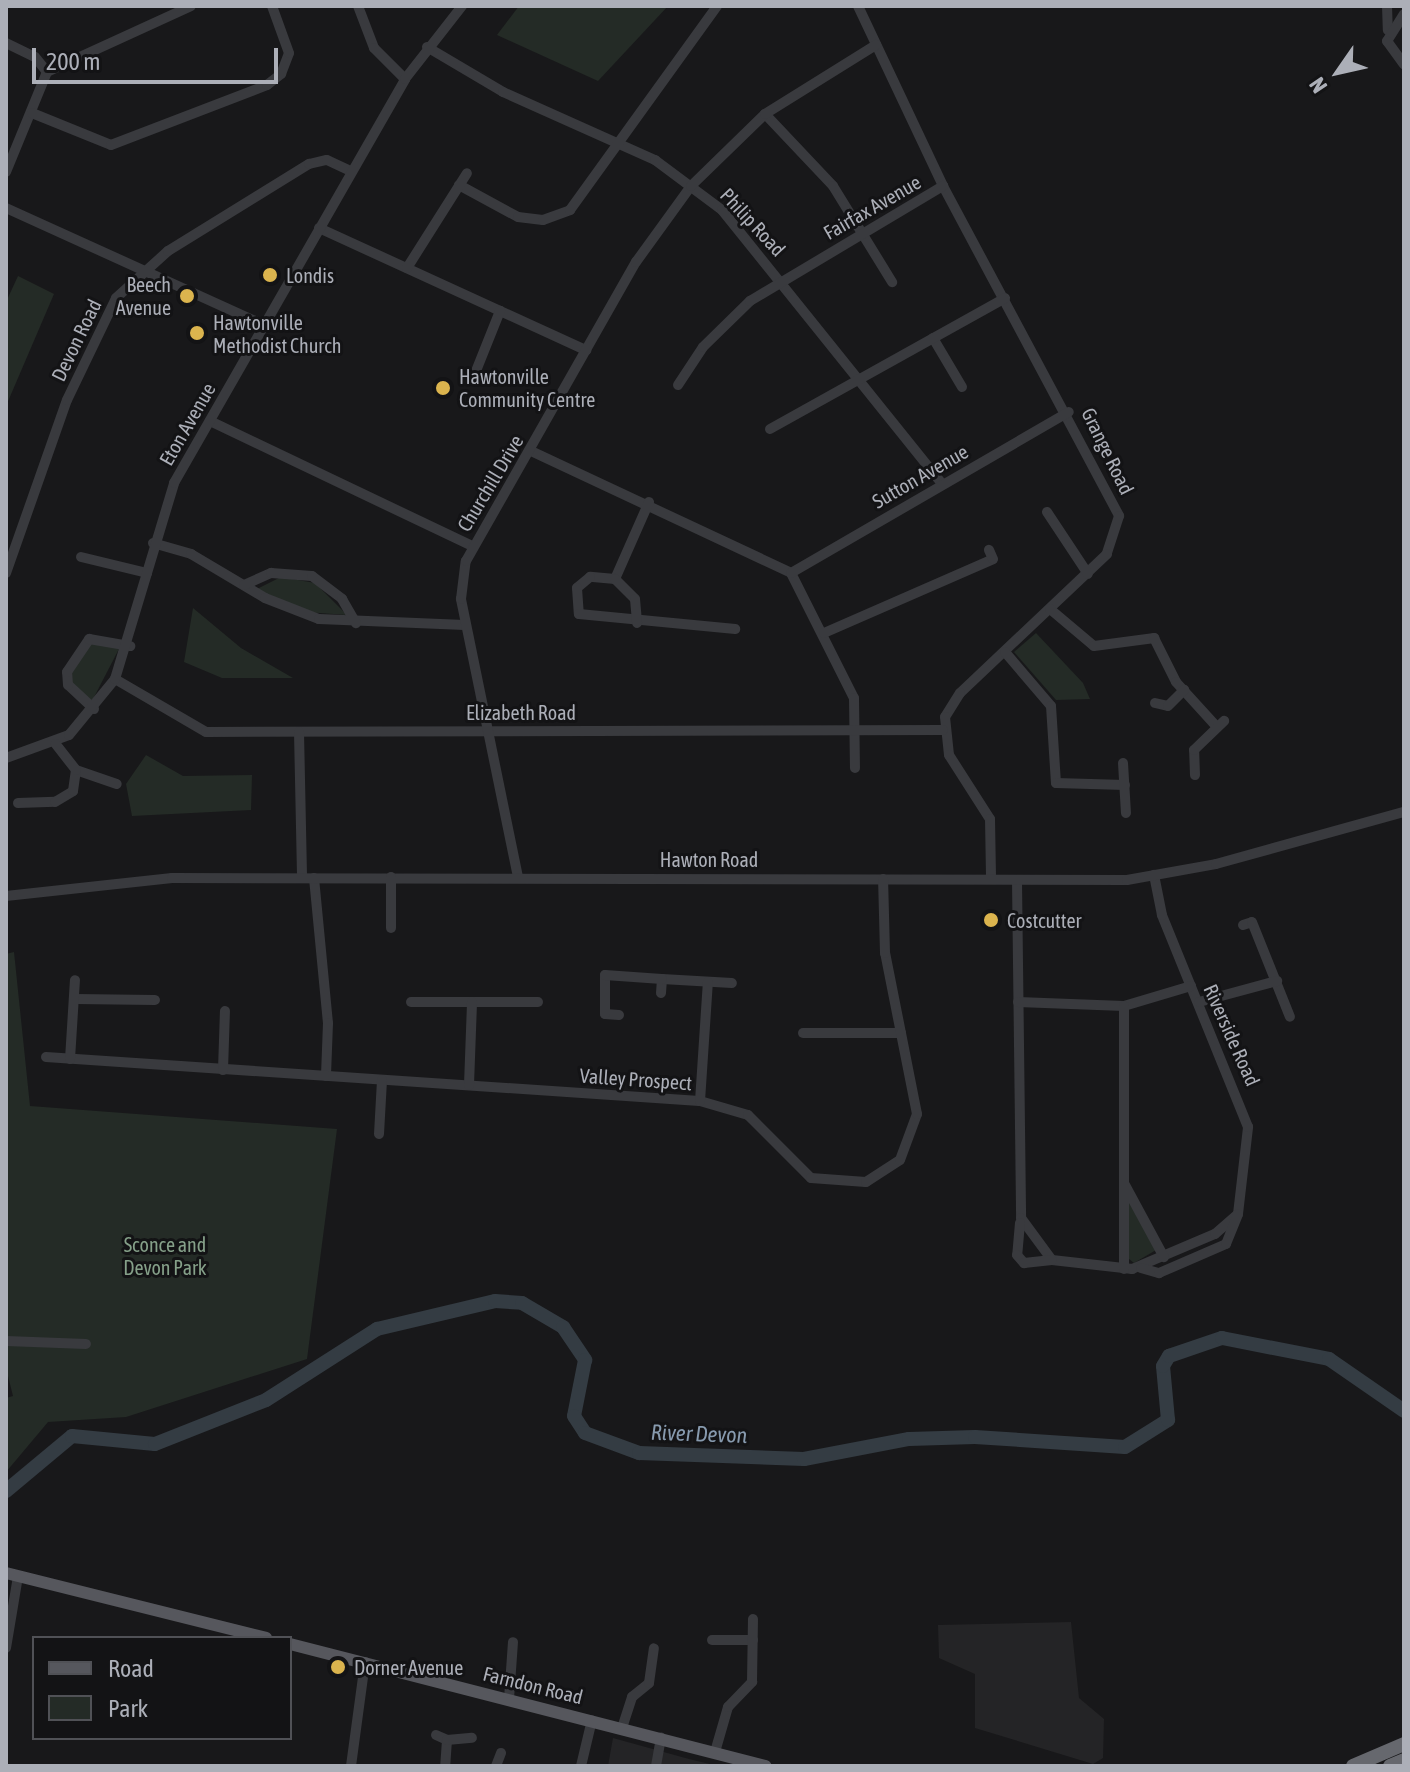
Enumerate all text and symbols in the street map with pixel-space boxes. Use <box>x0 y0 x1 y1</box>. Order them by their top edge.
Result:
scale bar <box>36 32 282 82</box>
north arrow <box>1298 32 1378 112</box>
text: 200 m <box>46 48 100 75</box>
text: N <box>1304 73 1333 98</box>
street label: Fairfax Avenue <box>819 170 925 244</box>
street label: Philip Road <box>715 183 791 261</box>
place label: Londis <box>286 263 334 287</box>
marker: Londis <box>261 266 279 284</box>
place label: Beech Avenue <box>116 272 171 319</box>
marker: Beech Avenue <box>178 287 196 305</box>
street label: Devon Road <box>46 295 106 385</box>
place label: Hawtonville Methodist Church <box>213 310 341 357</box>
marker: Hawtonville Methodist Church <box>188 324 206 342</box>
place label: Hawtonville Community Centre <box>459 364 595 411</box>
street label: Eton Avenue <box>154 378 220 470</box>
marker: Hawtonville Community Centre <box>434 379 452 397</box>
street label: Grange Road <box>1077 404 1139 498</box>
street label: Churchill Drive <box>452 430 528 536</box>
street label: Sutton Avenue <box>868 439 972 513</box>
street label: Elizabeth Road <box>466 700 576 724</box>
street label: Hawton Road <box>660 847 758 871</box>
place label: Costcutter <box>1007 908 1081 932</box>
marker: Costcutter <box>982 911 1000 929</box>
street label: Riverside Road <box>1199 980 1265 1090</box>
street label: Valley Prospect <box>579 1063 693 1095</box>
park label: Sconce and Devon Park <box>123 1233 207 1280</box>
water label: River Devon <box>650 1419 748 1449</box>
legend <box>32 1636 292 1740</box>
text: Road <box>108 1655 154 1682</box>
place label: Dorner Avenue <box>354 1655 463 1679</box>
marker: Dorner Avenue <box>329 1658 347 1676</box>
street label: Farndon Road <box>481 1661 585 1709</box>
text: Park <box>108 1695 148 1722</box>

